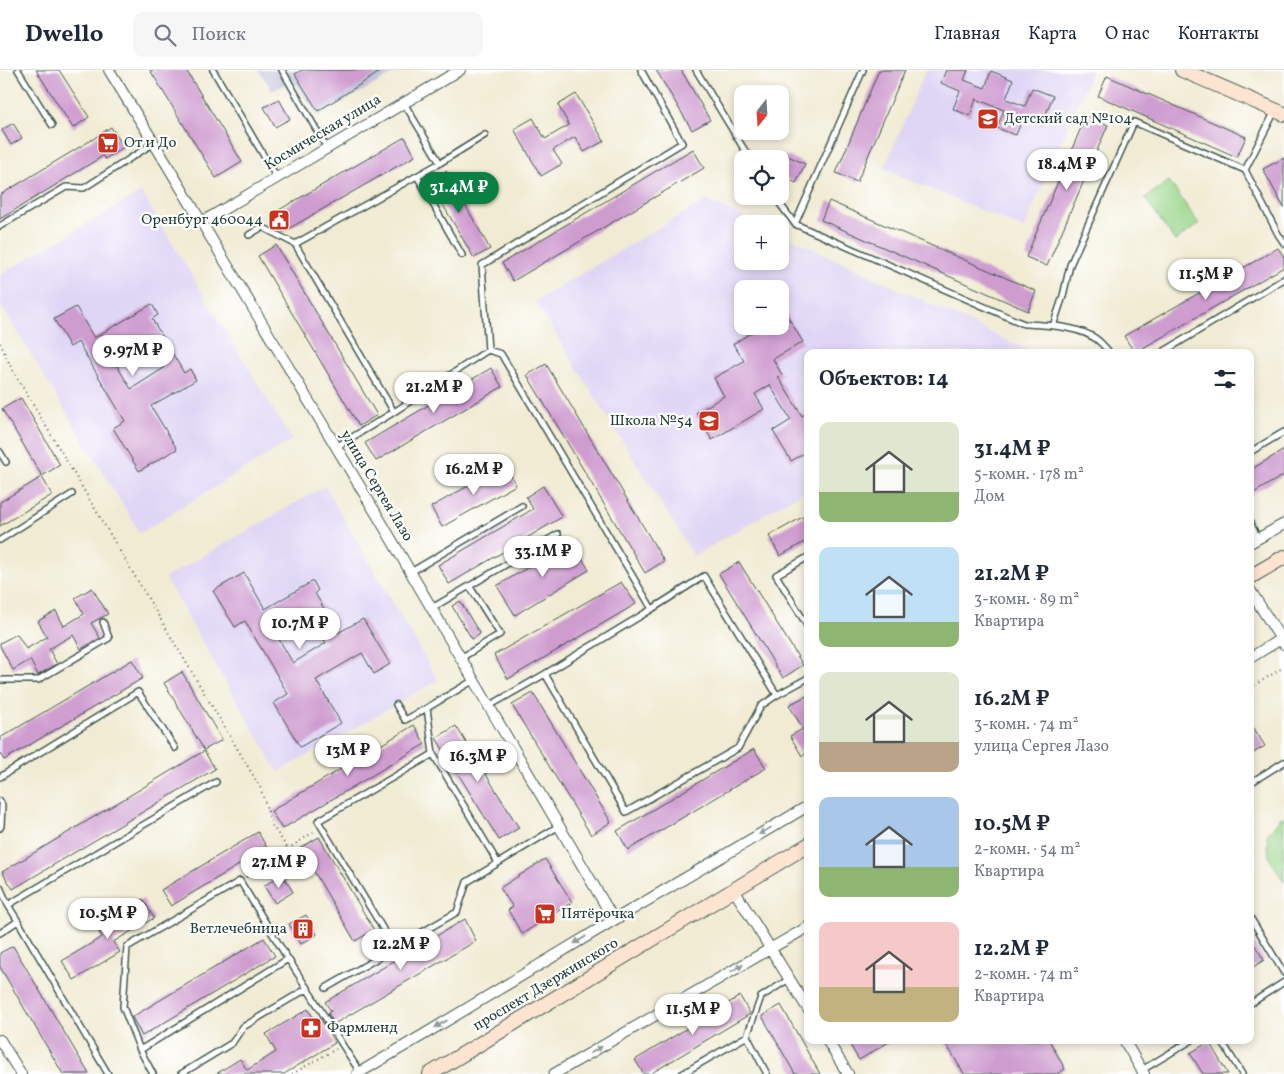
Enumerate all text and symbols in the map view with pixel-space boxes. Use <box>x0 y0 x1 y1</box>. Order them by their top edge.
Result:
search box <box>133 12 483 57</box>
text: Dwello <box>25 18 103 52</box>
icon: search <box>151 21 179 49</box>
text: Поиск <box>191 22 246 48</box>
text: Главная <box>934 22 1000 47</box>
text: Карта <box>1028 22 1077 47</box>
text: О нас <box>1105 22 1150 47</box>
text: Контакты <box>1178 22 1259 47</box>
north arrow <box>734 85 789 140</box>
map controls <box>734 85 789 335</box>
street label: Космическая улица <box>261 90 385 176</box>
school or university icon: Детский сад №104 <box>976 107 1000 131</box>
place label: Детский сад №104 <box>1004 109 1132 130</box>
supermarket icon: От и До <box>96 131 120 155</box>
place label: От и До <box>124 133 177 154</box>
pin: 18.4M ₽ <box>1021 148 1113 191</box>
button: locate <box>734 150 789 205</box>
text: 18.4M ₽ <box>1038 154 1096 176</box>
pin: 31.4M ₽ <box>413 172 505 214</box>
text: 31.4M ₽ <box>430 177 488 199</box>
public building icon: Оренбург 460044 <box>267 208 291 232</box>
place label: Оренбург 460044 <box>141 210 263 231</box>
button: + <box>734 215 789 270</box>
pin: 11.5M ₽ <box>1160 258 1252 301</box>
text: 11.5M ₽ <box>1179 264 1233 286</box>
button: − <box>734 280 789 335</box>
pin: 9.97M ₽ <box>87 334 179 377</box>
text: 9.97M ₽ <box>103 340 163 362</box>
text: Объектов: 14 <box>819 365 949 394</box>
icon: filters <box>1211 365 1239 393</box>
pin: 21.2M ₽ <box>388 372 480 414</box>
text: 21.2M ₽ <box>405 377 463 399</box>
school or university icon: Школа №54 <box>697 409 721 433</box>
place label: Школа №54 <box>610 411 693 432</box>
street label: улица Сергея Лазо <box>334 426 418 546</box>
text: 31.4M ₽ <box>974 435 1051 464</box>
icon: home <box>859 442 919 502</box>
pin: 16.2M ₽ <box>428 454 520 496</box>
text: 16.2M ₽ <box>445 459 503 481</box>
text: 5-комн. · 178 m² <box>974 464 1084 486</box>
text: Дом <box>974 486 1005 508</box>
pin: 33.1M ₽ <box>497 536 589 578</box>
text: 33.1M ₽ <box>515 541 571 563</box>
text: 21.2M ₽ <box>974 560 1049 589</box>
icon: home <box>859 567 919 627</box>
text: 3-комн. · 89 m² <box>974 589 1079 611</box>
pin: 10.7M ₽ <box>254 608 346 650</box>
text: Квартира <box>974 611 1044 633</box>
text: 10.7M ₽ <box>271 613 329 635</box>
text: 16.2M ₽ <box>974 685 1050 714</box>
icon: home <box>859 692 919 752</box>
text: 3-комн. · 74 m² <box>974 714 1078 736</box>
pin: 13M ₽ <box>313 734 383 777</box>
text: улица Сергея Лазо <box>974 736 1109 758</box>
text: 13M ₽ <box>326 740 370 762</box>
pin: 16.3M ₽ <box>432 740 524 783</box>
text: 16.3M ₽ <box>449 746 507 768</box>
text: 10.5M ₽ <box>974 810 1050 839</box>
icon: home <box>859 817 919 877</box>
one-way arrow <box>759 826 772 835</box>
text: 2-комн. · 54 m² <box>974 839 1080 861</box>
pin: 27.1M ₽ <box>233 846 325 889</box>
text: 27.1M ₽ <box>252 852 306 874</box>
text: Квартира <box>974 861 1044 883</box>
pin: 10.5M ₽ <box>62 898 154 940</box>
supermarket icon: Пятёрочка <box>533 902 557 926</box>
text: 10.5M ₽ <box>79 903 137 925</box>
place label: Пятёрочка <box>561 904 635 925</box>
building icon: Ветлечебница <box>291 917 315 941</box>
place label: Ветлечебница <box>190 919 287 940</box>
pin: 12.2M ₽ <box>355 928 447 971</box>
street label: проспект Дзержинского <box>469 933 623 1037</box>
text: 12.2M ₽ <box>372 934 430 956</box>
text: 12.2M ₽ <box>974 935 1049 964</box>
one-way arrow <box>574 936 587 945</box>
icon: home <box>859 942 919 1002</box>
one-way arrow <box>731 964 744 973</box>
text: 2-комн. · 74 m² <box>974 964 1079 986</box>
text: Квартира <box>974 986 1044 1008</box>
pin: 11.5M ₽ <box>647 994 739 1036</box>
text: 11.5M ₽ <box>666 999 720 1021</box>
pharmacy icon: Фармленд <box>299 1016 323 1040</box>
place label: Фармленд <box>327 1018 398 1039</box>
one-way arrow <box>435 1020 448 1029</box>
one-way arrow <box>590 1045 603 1054</box>

